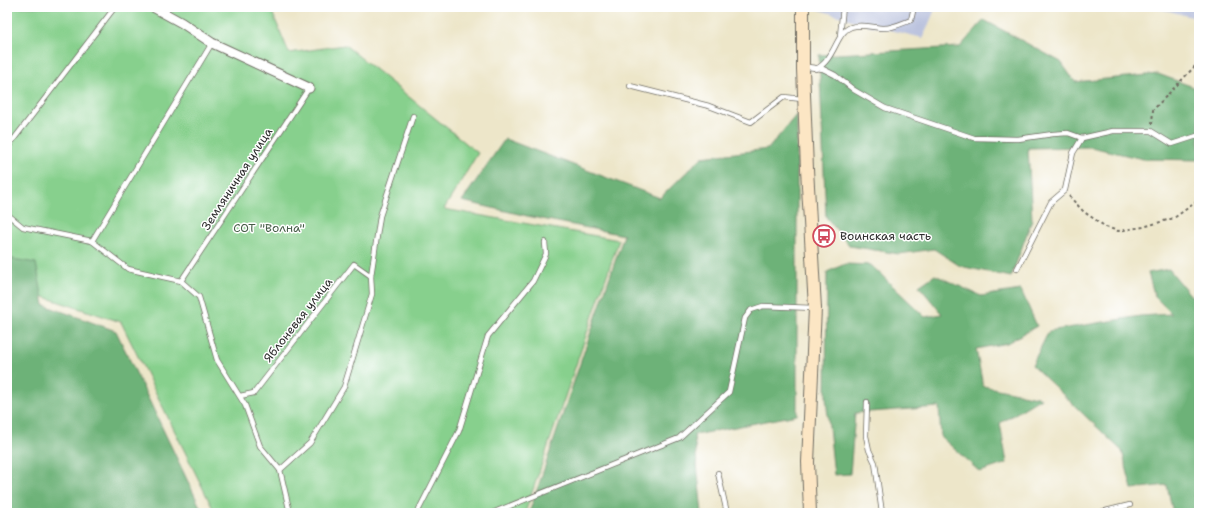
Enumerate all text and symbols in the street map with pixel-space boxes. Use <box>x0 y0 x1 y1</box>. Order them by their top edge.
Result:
street label: Земляничная улица <box>198 124 276 233</box>
park label: СОТ "Волна" <box>233 220 305 236</box>
bus stop icon: Воинская часть <box>811 223 837 249</box>
place label: Воинская часть <box>840 228 931 244</box>
street label: Яблоневая улица <box>260 274 336 365</box>

